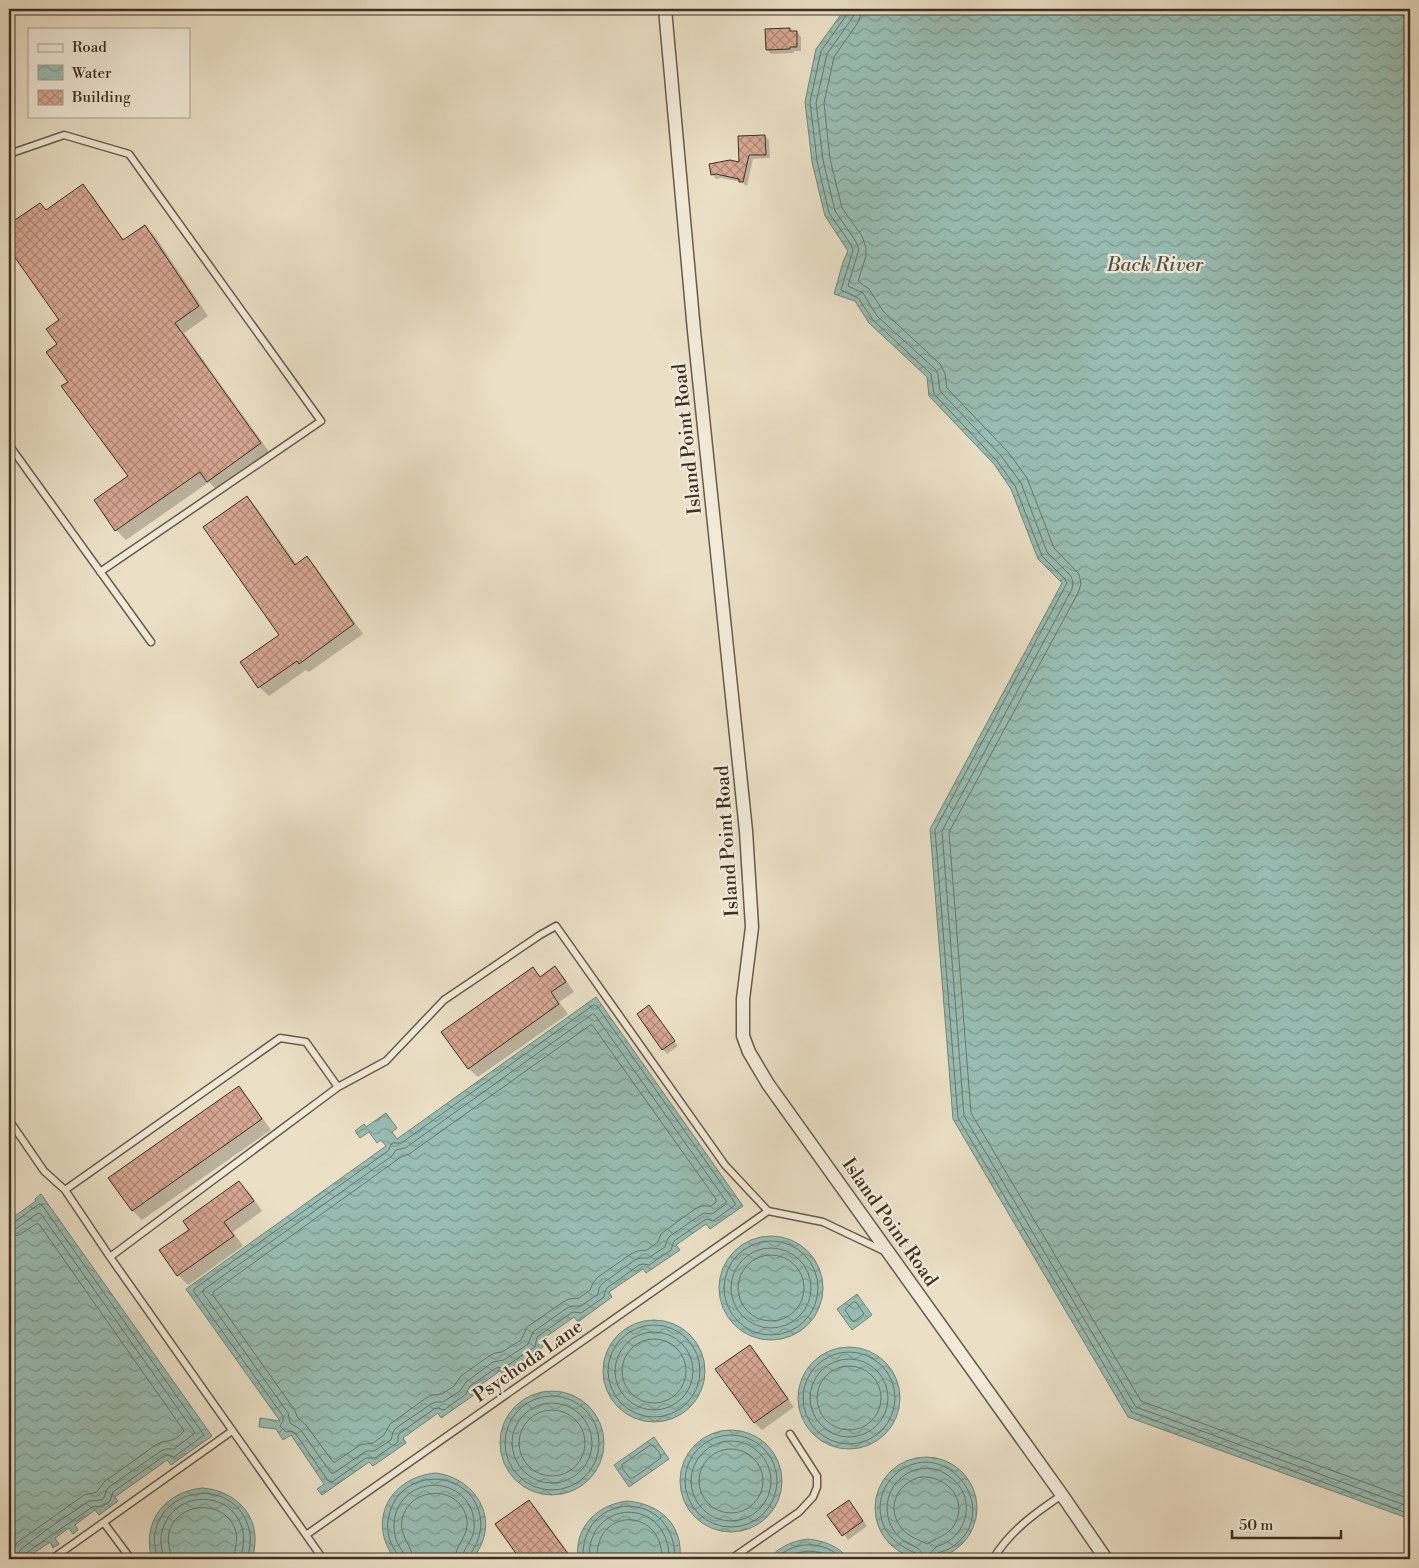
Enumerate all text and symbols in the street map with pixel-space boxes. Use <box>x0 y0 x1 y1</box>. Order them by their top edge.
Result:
legend <box>28 28 190 118</box>
text: Road <box>72 38 107 57</box>
text: Water <box>71 64 112 83</box>
text: Building <box>71 88 131 107</box>
water label: Back River <box>1106 253 1204 278</box>
street label: Island Point Road <box>667 362 707 516</box>
street label: Island Point Road <box>710 764 744 917</box>
street label: Island Point Road <box>837 1153 943 1291</box>
street label: Psychoda Lane <box>468 1314 588 1408</box>
scale bar <box>1232 1508 1340 1540</box>
text: 50 m <box>1239 1516 1273 1535</box>

